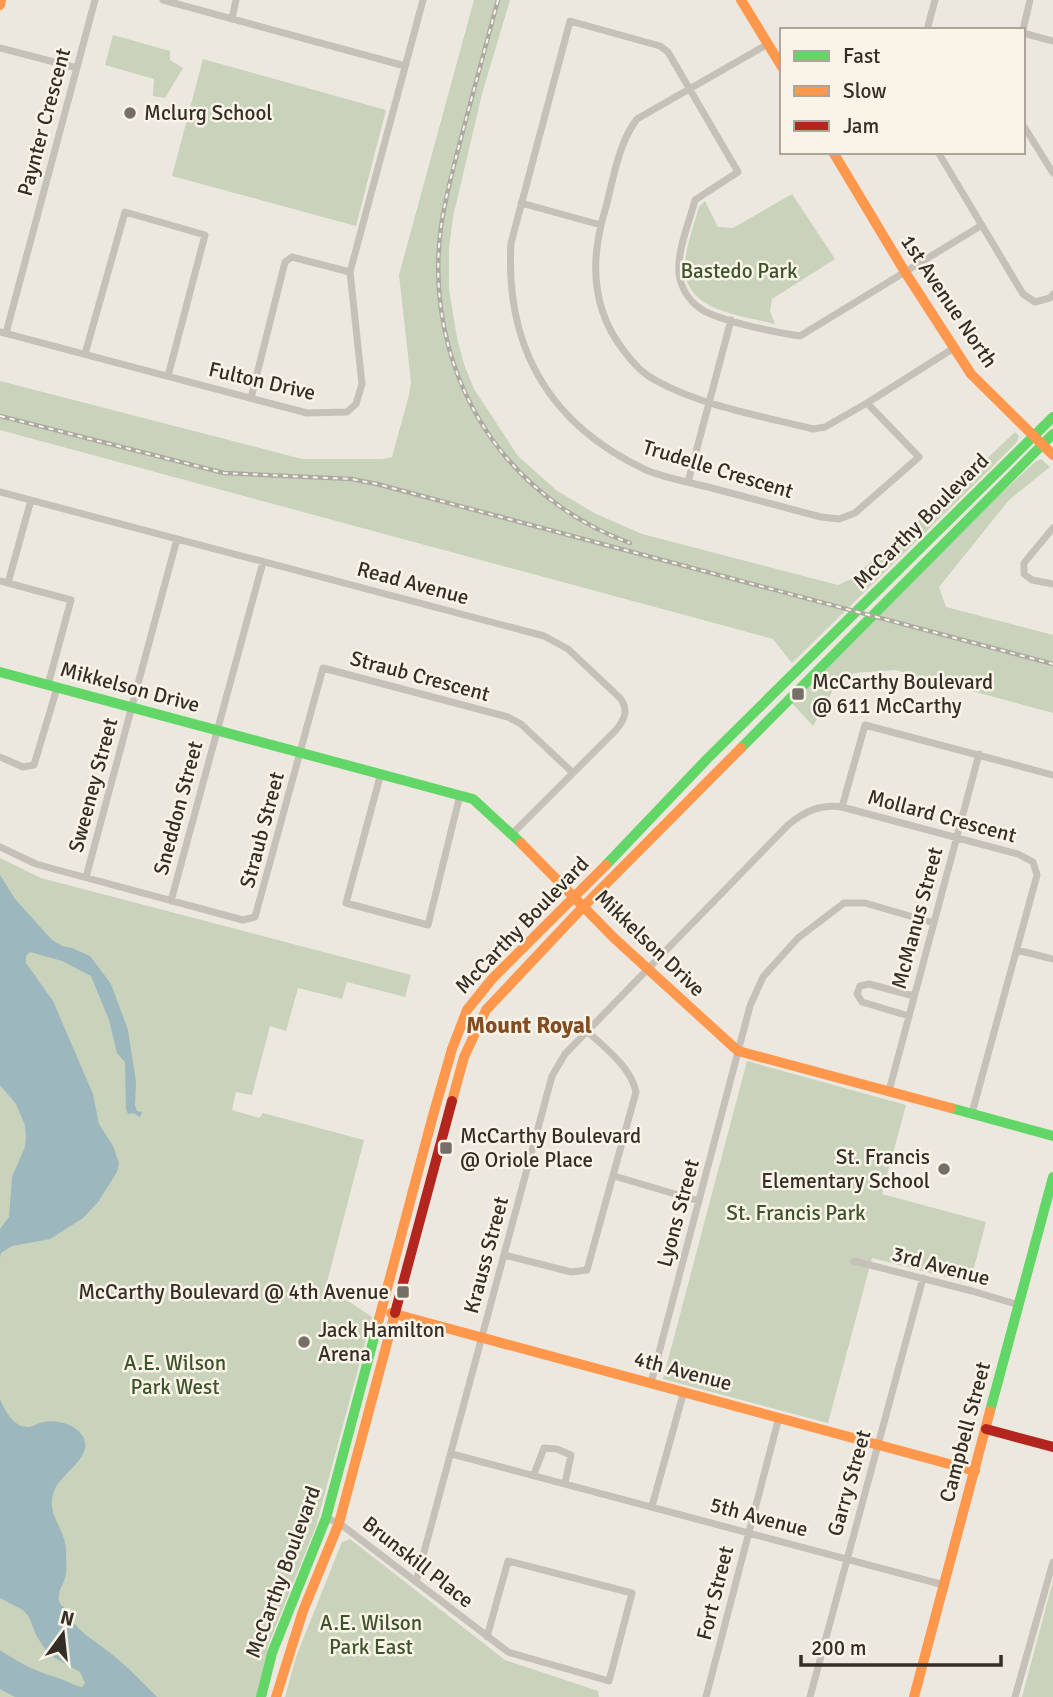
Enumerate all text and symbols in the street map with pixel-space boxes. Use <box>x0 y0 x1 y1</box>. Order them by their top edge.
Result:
legend <box>780 28 1025 154</box>
text: Fast <box>843 43 880 69</box>
street label: Paynter Crescent <box>12 45 76 199</box>
text: Slow <box>843 78 887 104</box>
place label: Mclurg School <box>144 100 273 126</box>
marker: Mclurg School <box>122 105 138 121</box>
text: Jam <box>843 113 879 139</box>
street label: 1st Avenue North <box>895 229 1003 373</box>
park label: Bastedo Park <box>680 258 798 284</box>
street label: Fulton Drive <box>206 356 318 406</box>
street label: Trudelle Crescent <box>640 434 796 504</box>
street label: McCarthy Boulevard <box>848 448 994 594</box>
street label: Read Avenue <box>354 556 472 610</box>
street label: Straub Crescent <box>347 645 493 707</box>
street label: Mikkelson Drive <box>58 656 202 718</box>
place label: McCarthy Boulevard @ 611 McCarthy <box>812 669 993 719</box>
marker: McCarthy Boulevard @ 611 McCarthy <box>790 686 806 702</box>
street label: Sweeney Street <box>63 715 123 855</box>
street label: Sneddon Street <box>148 738 208 878</box>
street label: Straub Street <box>234 769 290 891</box>
street label: Mollard Crescent <box>865 784 1019 848</box>
street label: McManus Street <box>886 844 948 992</box>
street label: McCarthy Boulevard <box>450 851 594 999</box>
street label: Mikkelson Drive <box>589 884 711 1002</box>
district label: Mount Royal <box>466 1011 592 1040</box>
place label: McCarthy Boulevard @ Oriole Place <box>460 1123 641 1173</box>
marker: McCarthy Boulevard @ Oriole Place <box>438 1140 454 1156</box>
place label: St. Francis Elementary School <box>761 1144 930 1194</box>
street label: Lyons Street <box>651 1156 705 1270</box>
marker: St. Francis Elementary School <box>936 1161 952 1177</box>
street label: Krauss Street <box>458 1194 514 1316</box>
park label: St. Francis Park <box>726 1200 866 1226</box>
street label: 3rd Avenue <box>889 1240 993 1292</box>
place label: McCarthy Boulevard @ 4th Avenue <box>78 1279 389 1305</box>
marker: McCarthy Boulevard @ 4th Avenue <box>395 1284 411 1300</box>
place label: Jack Hamilton Arena <box>318 1317 445 1367</box>
marker: Jack Hamilton Arena <box>296 1334 312 1350</box>
street label: 4th Avenue <box>631 1345 735 1397</box>
park label: A.E. Wilson Park West <box>124 1350 226 1400</box>
street label: Campbell Street <box>934 1359 996 1505</box>
street label: Garry Street <box>821 1427 877 1539</box>
street label: McCarthy Boulevard <box>240 1482 326 1662</box>
street label: 5th Avenue <box>707 1491 811 1543</box>
street label: Brunskill Place <box>357 1510 479 1614</box>
street label: Fort Street <box>691 1543 739 1643</box>
north arrow <box>28 1599 98 1669</box>
text: N <box>58 1605 77 1632</box>
park label: A.E. Wilson Park East <box>320 1610 422 1660</box>
scale bar <box>801 1624 1000 1668</box>
text: 200 m <box>811 1635 866 1661</box>

